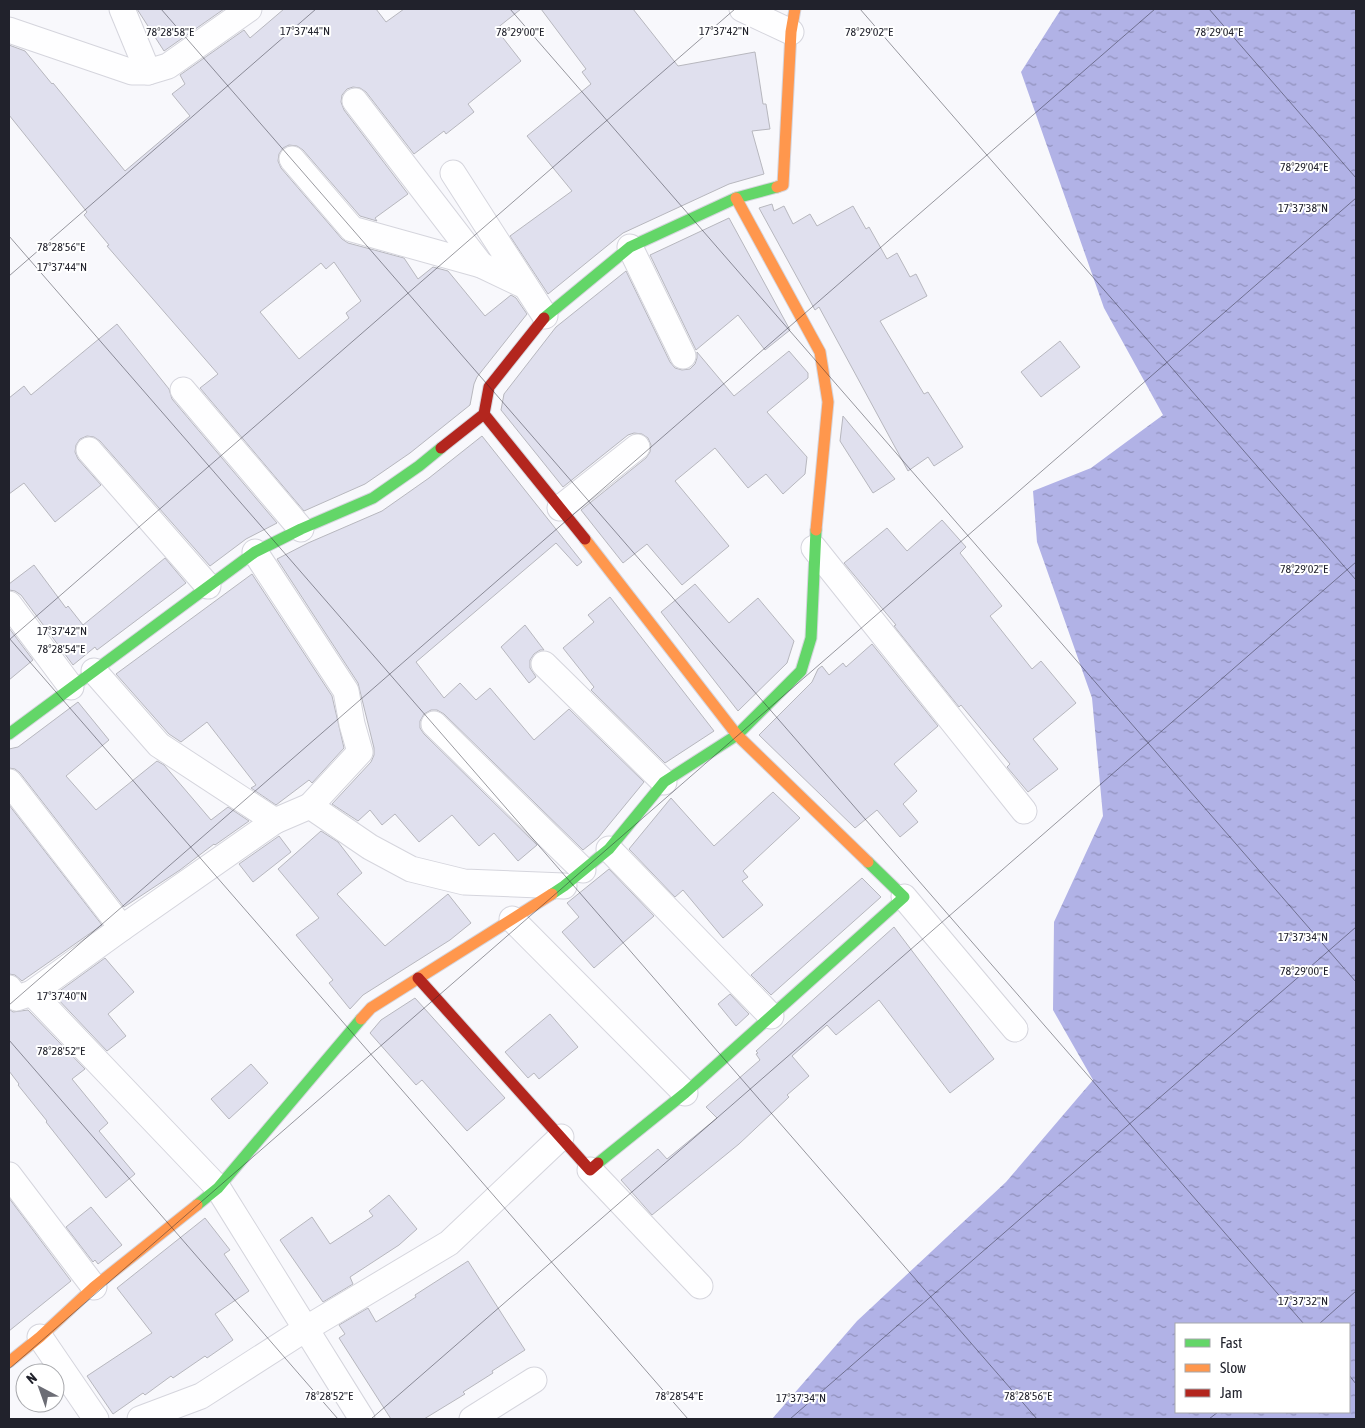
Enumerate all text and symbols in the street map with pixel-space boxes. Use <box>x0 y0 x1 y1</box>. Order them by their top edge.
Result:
text: 17°37'44"N <box>280 24 330 38</box>
text: 17°37'42"N <box>699 24 749 38</box>
text: 78°28'58"E <box>146 25 194 39</box>
text: 78°29'00"E <box>496 25 544 39</box>
text: 78°29'02"E <box>845 25 893 39</box>
text: 78°29'04"E <box>1195 25 1243 39</box>
text: 78°29'04"E <box>1280 160 1328 174</box>
text: 17°37'38"N <box>1278 201 1328 215</box>
text: 78°28'56"E <box>37 240 85 254</box>
text: 17°37'44"N <box>37 260 87 274</box>
text: 78°29'02"E <box>1280 562 1328 576</box>
text: 17°37'42"N <box>37 624 87 638</box>
text: 78°28'54"E <box>37 642 85 656</box>
text: 17°37'34"N <box>1278 930 1328 944</box>
text: 78°29'00"E <box>1280 964 1328 978</box>
text: 17°37'40"N <box>37 989 87 1003</box>
text: 78°28'52"E <box>37 1044 85 1058</box>
text: 17°37'32"N <box>1278 1294 1328 1308</box>
legend <box>1175 1323 1350 1413</box>
text: Fast <box>1220 1334 1242 1351</box>
text: Slow <box>1220 1359 1246 1376</box>
north arrow <box>15 1363 65 1413</box>
text: N <box>23 1369 40 1387</box>
text: Jam <box>1220 1384 1243 1401</box>
text: 78°28'52"E <box>305 1389 353 1403</box>
text: 78°28'54"E <box>655 1389 703 1403</box>
text: 78°28'56"E <box>1004 1389 1052 1403</box>
text: 17°37'34"N <box>776 1391 826 1405</box>

